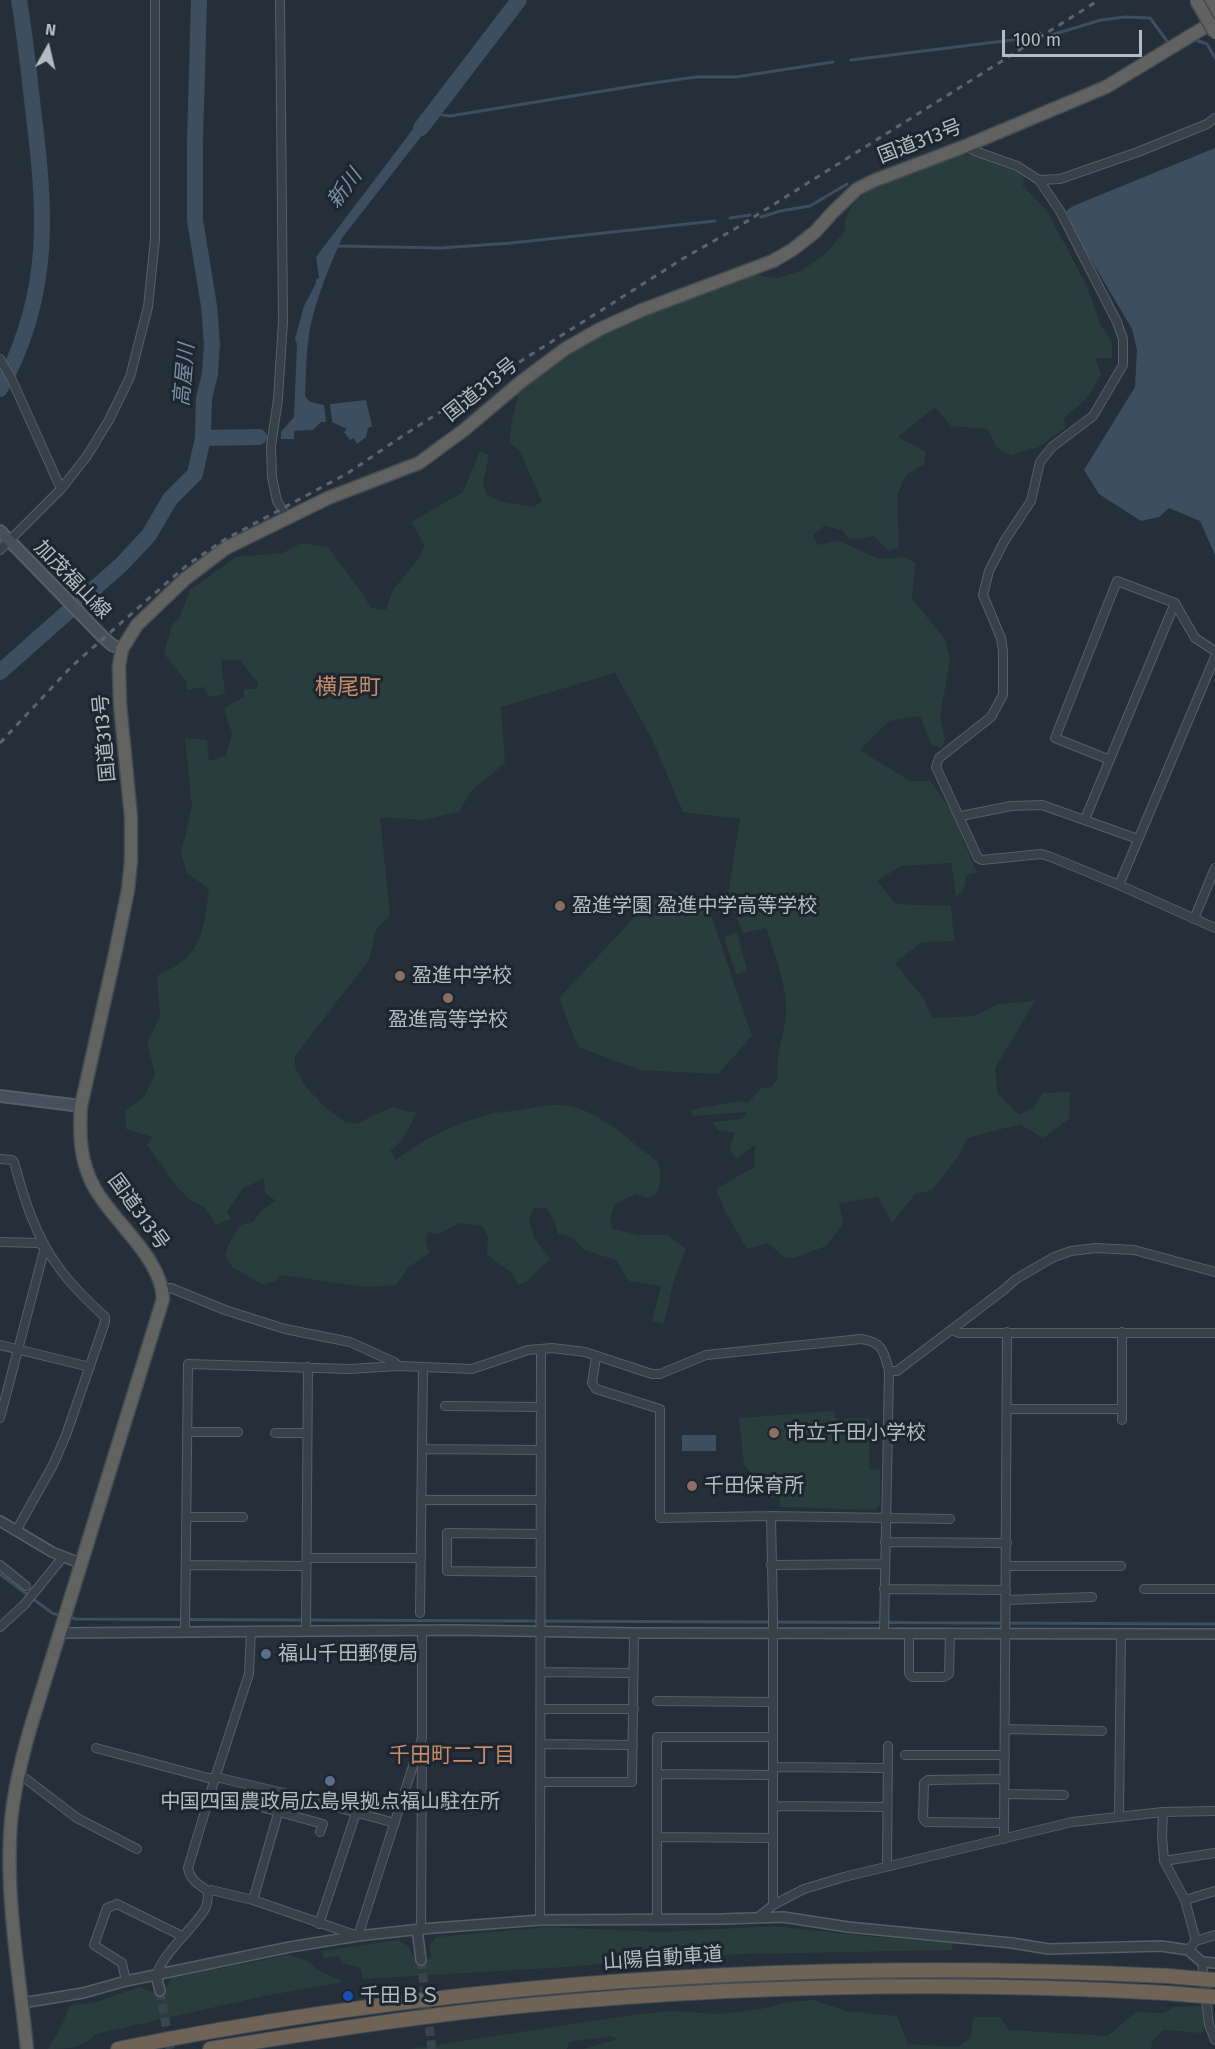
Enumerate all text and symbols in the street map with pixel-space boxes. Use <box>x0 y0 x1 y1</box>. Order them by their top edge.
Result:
north arrow <box>18 18 78 78</box>
scale bar <box>1005 18 1144 56</box>
text: N <box>44 20 57 40</box>
text: 100 m <box>1013 29 1061 51</box>
street label: 国道313号 <box>875 115 965 169</box>
water label: 新川 <box>322 165 368 213</box>
water label: 高屋川 <box>170 343 200 407</box>
street label: 国道313号 <box>439 353 523 427</box>
street label: 加茂福山線 <box>29 536 115 624</box>
district label: 横尾町 <box>315 675 381 701</box>
street label: 国道313号 <box>89 693 121 783</box>
place label: 盈進学園 盈進中学高等学校 <box>572 894 817 918</box>
marker: 盈進学園 盈進中学高等学校 <box>553 899 567 913</box>
place label: 盈進中学校 <box>412 964 512 988</box>
marker: 盈進中学校 <box>393 969 407 983</box>
marker: 盈進高等学校 <box>441 991 455 1005</box>
place label: 盈進高等学校 <box>388 1008 508 1032</box>
street label: 国道313号 <box>102 1169 174 1255</box>
place label: 市立千田小学校 <box>786 1421 926 1445</box>
marker: 市立千田小学校 <box>767 1426 781 1440</box>
place label: 千田保育所 <box>704 1474 804 1498</box>
marker: 千田保育所 <box>685 1479 699 1493</box>
place label: 福山千田郵便局 <box>278 1642 418 1666</box>
marker: 福山千田郵便局 <box>259 1647 273 1661</box>
district label: 千田町二丁目 <box>389 1743 515 1769</box>
marker: 中国四国農政局広島県拠点福山駐在所 <box>323 1774 337 1788</box>
place label: 中国四国農政局広島県拠点福山駐在所 <box>160 1790 500 1814</box>
street label: 山陽自動車道 <box>602 1943 724 1975</box>
place label: 千田ＢＳ <box>360 1984 440 2008</box>
marker: 千田ＢＳ <box>341 1989 355 2003</box>

